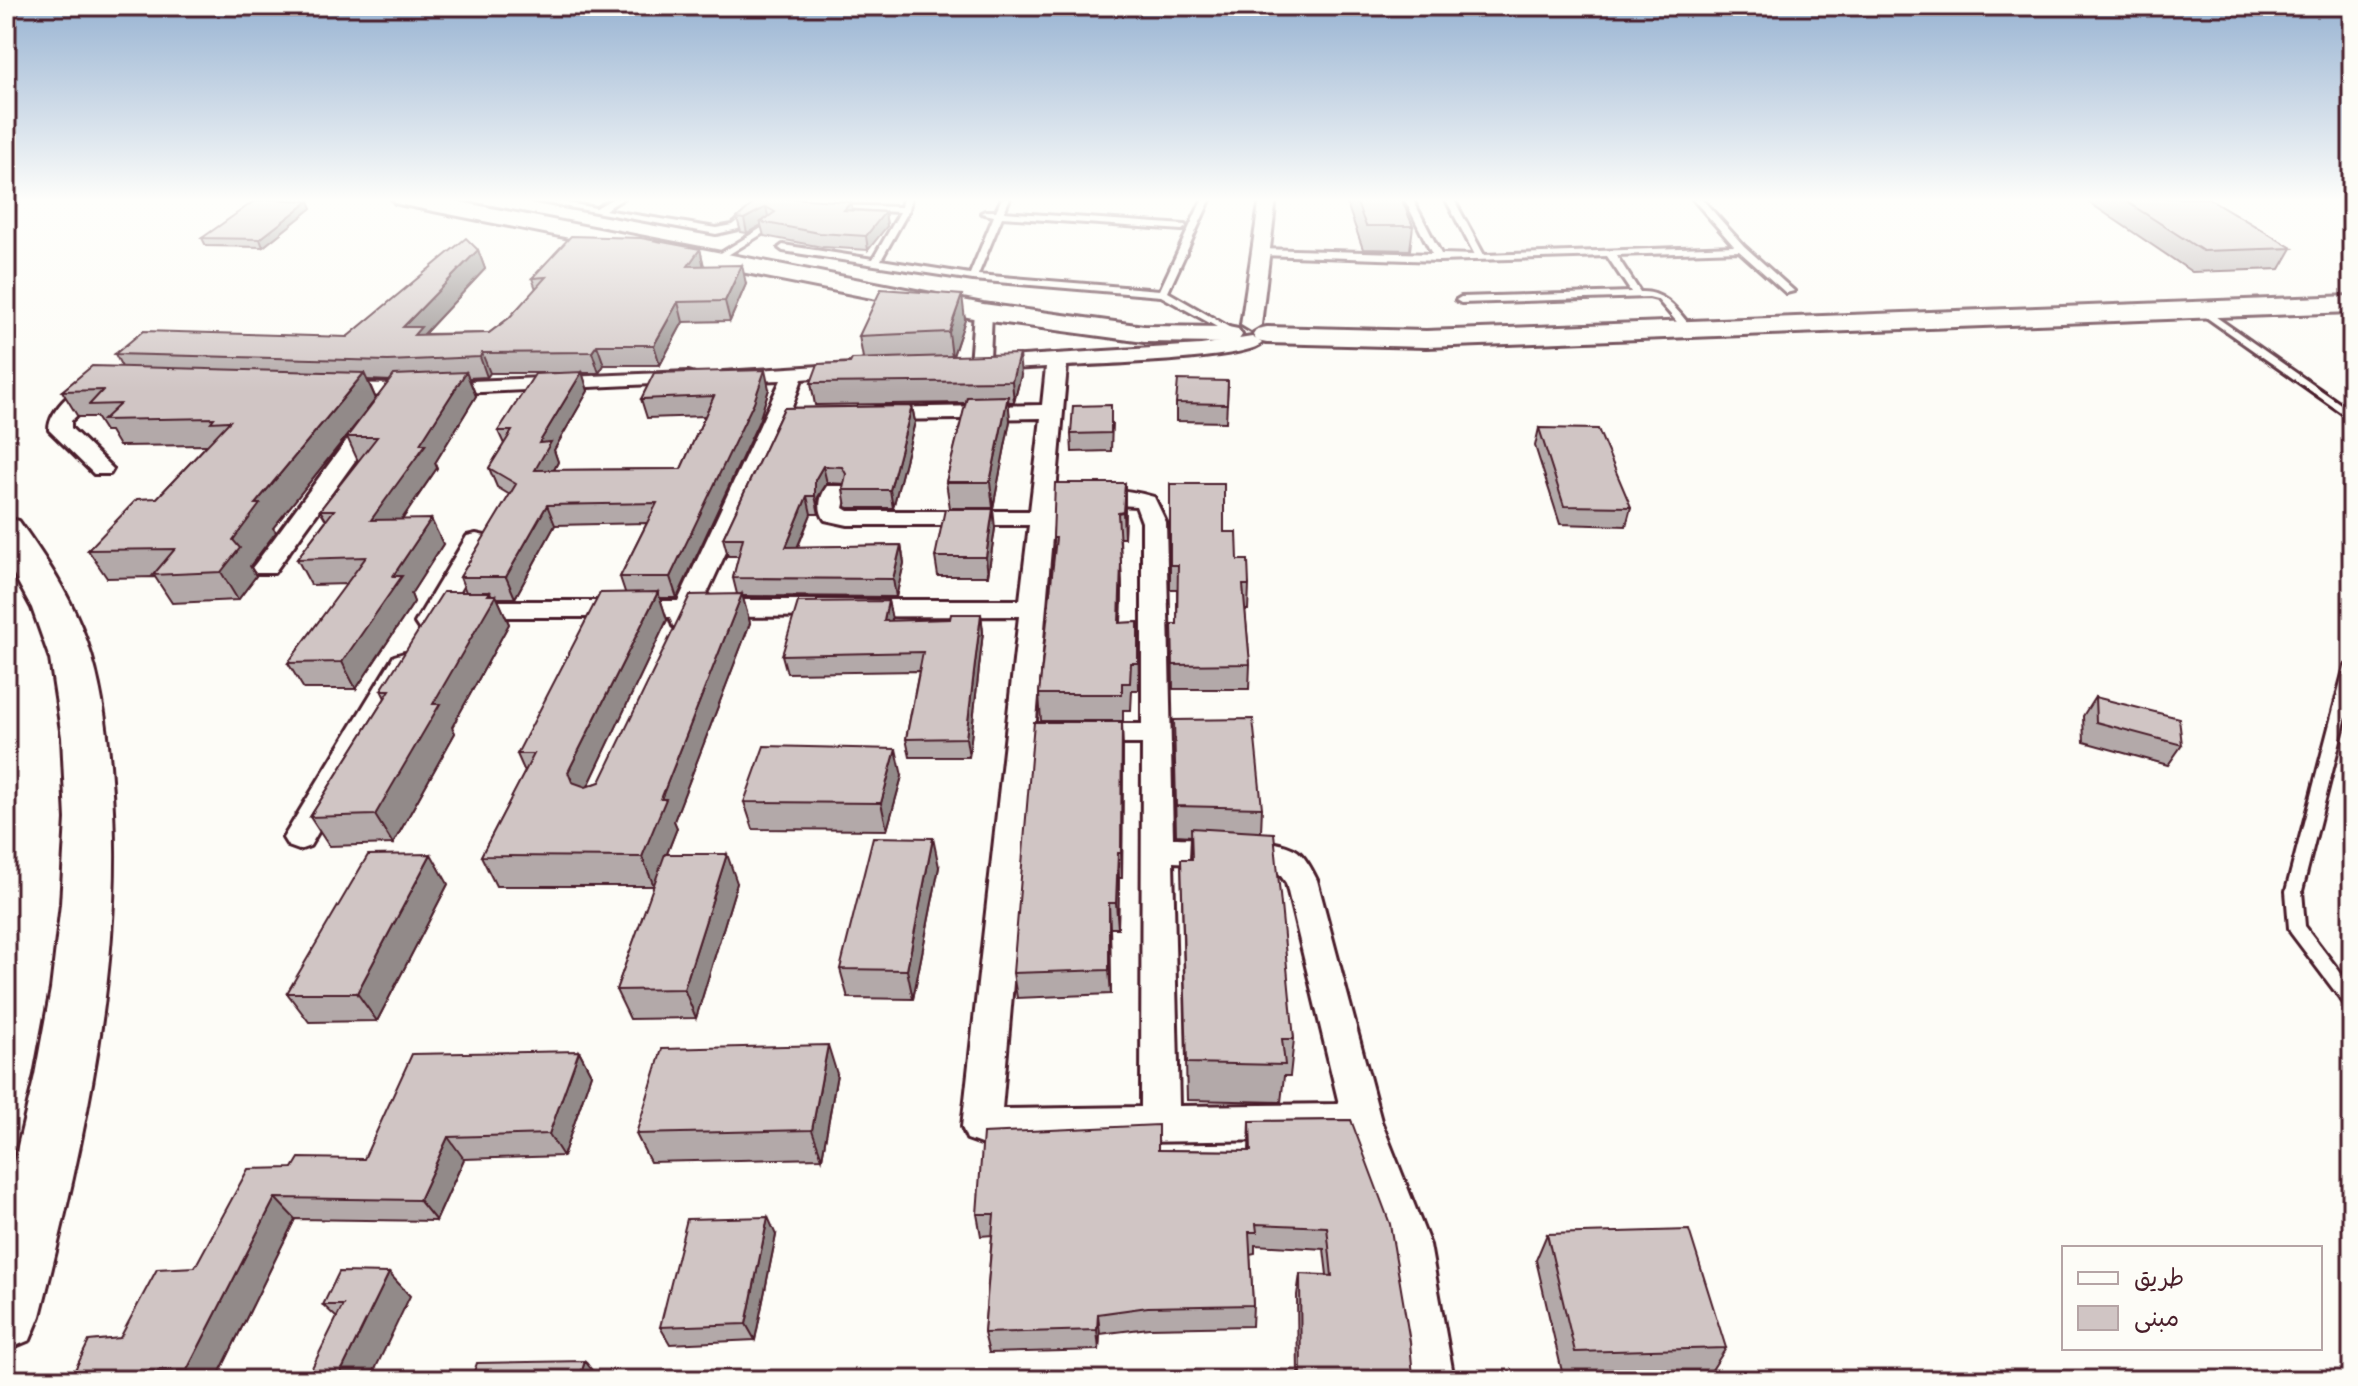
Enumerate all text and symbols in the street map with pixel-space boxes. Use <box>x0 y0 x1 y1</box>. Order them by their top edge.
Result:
legend <box>2062 1246 2322 1350</box>
text: طريق <box>2134 1264 2184 1298</box>
text: مبنى <box>2134 1304 2179 1338</box>

